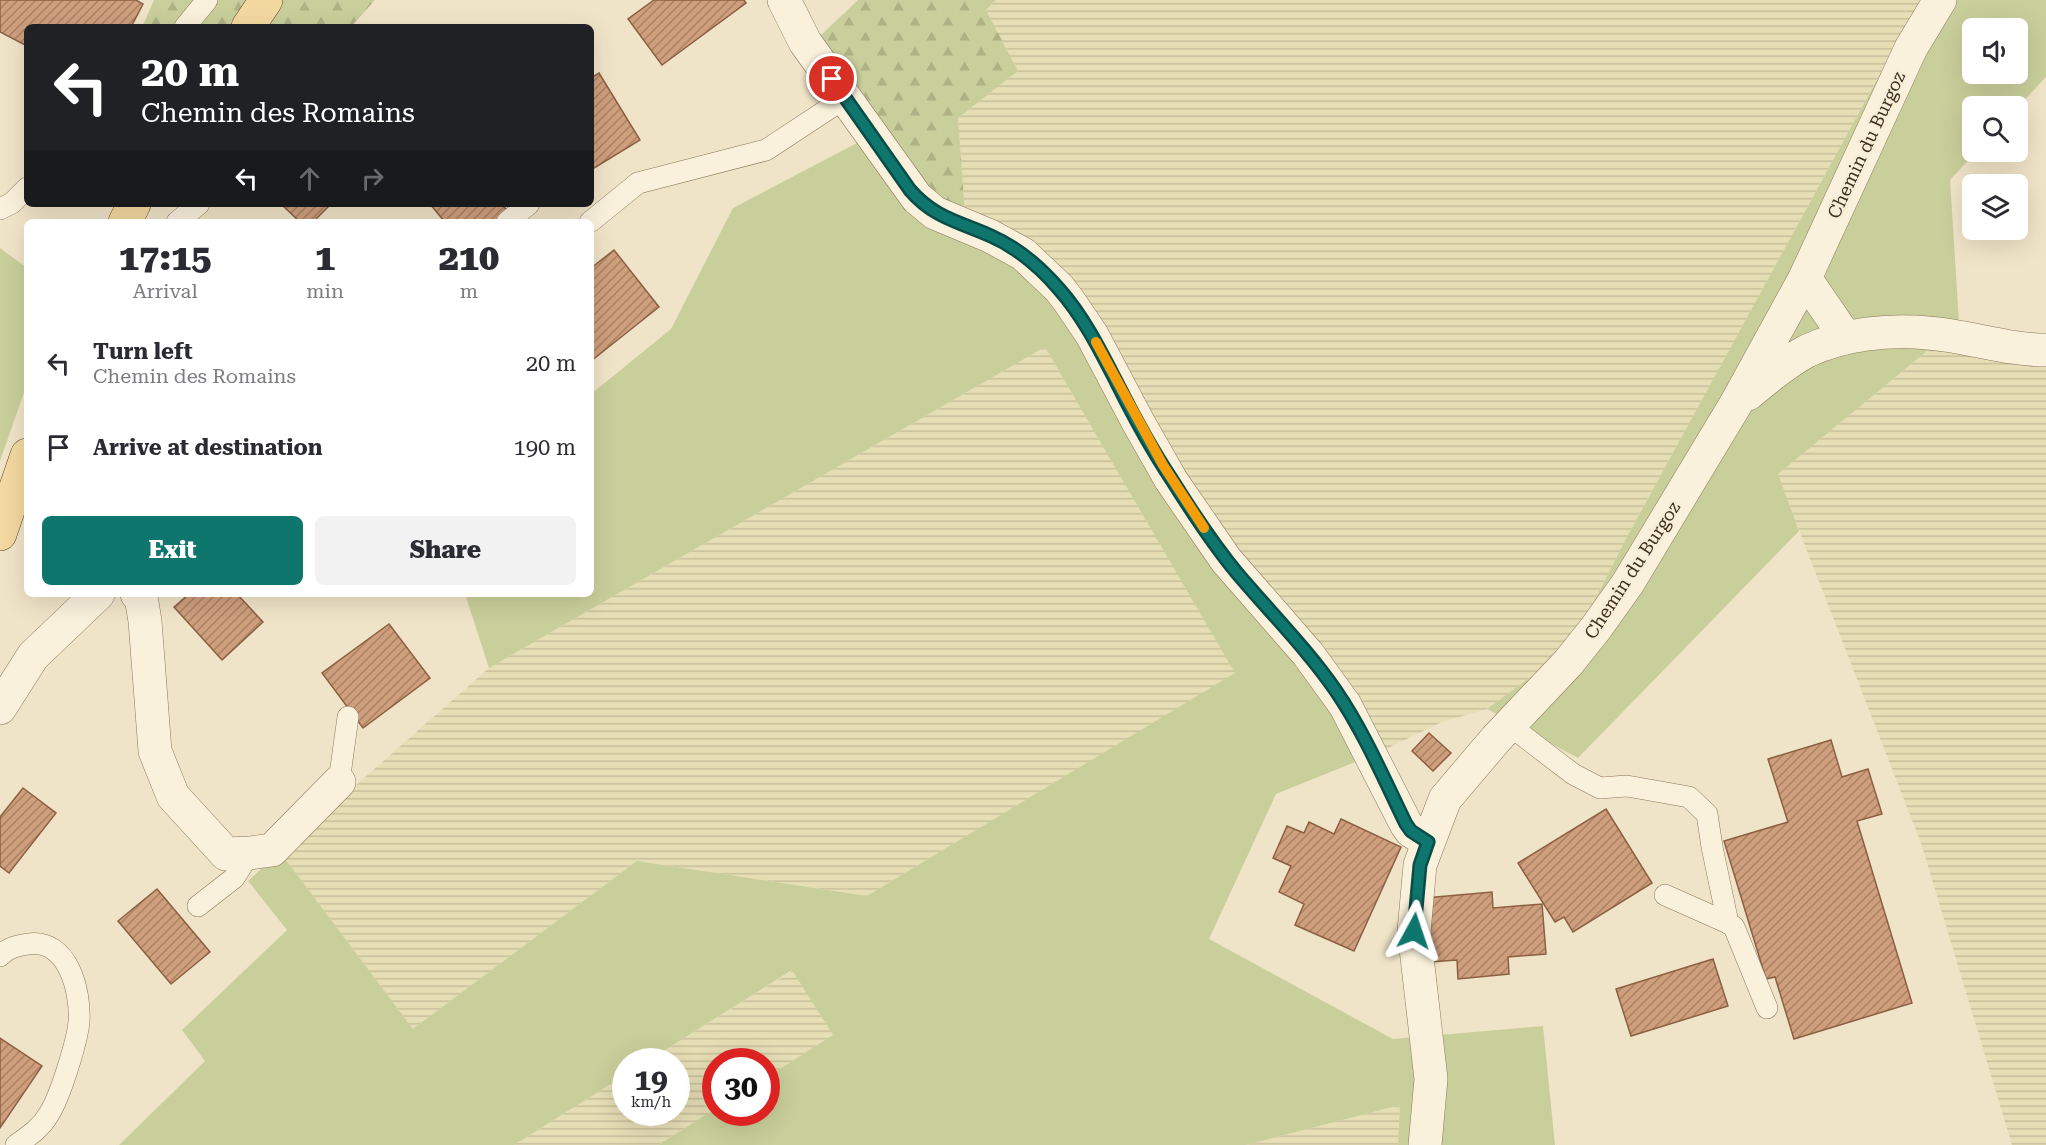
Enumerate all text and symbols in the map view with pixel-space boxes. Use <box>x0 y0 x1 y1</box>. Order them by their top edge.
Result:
map controls <box>1962 18 2028 240</box>
button: sound <box>1962 18 2028 84</box>
text: 20 m <box>141 47 239 96</box>
icon: left <box>42 48 120 126</box>
pin <box>806 53 857 104</box>
icon: arrive <box>815 62 848 95</box>
street label: Chemin du Burgoz <box>1823 68 1909 222</box>
button: search <box>1962 96 2028 162</box>
text: Chemin des Romains <box>141 97 415 129</box>
icon: left <box>230 162 263 195</box>
icon: ahead <box>293 162 326 195</box>
icon: right <box>356 162 389 195</box>
button: layers <box>1962 174 2028 240</box>
text: 17:15 <box>119 237 211 279</box>
text: 1 <box>315 237 335 279</box>
text: 210 <box>439 237 499 279</box>
text: Arrival <box>133 279 198 303</box>
text: min <box>306 279 344 303</box>
text: m <box>460 279 478 303</box>
text: Turn left <box>93 339 193 364</box>
icon: left <box>42 347 75 380</box>
text: 20 m <box>526 351 576 376</box>
text: Chemin des Romains <box>93 364 296 388</box>
icon: arrive <box>42 431 75 464</box>
text: Arrive at destination <box>93 435 322 460</box>
text: 190 m <box>513 435 576 460</box>
street label: Chemin du Burgoz <box>1580 497 1685 643</box>
button: Exit <box>42 516 303 585</box>
button: Share <box>315 516 576 585</box>
position arrow <box>1382 899 1446 963</box>
speed limit sign: 30 <box>702 1048 780 1126</box>
text: 19 <box>634 1062 668 1097</box>
text: km/h <box>631 1093 671 1111</box>

